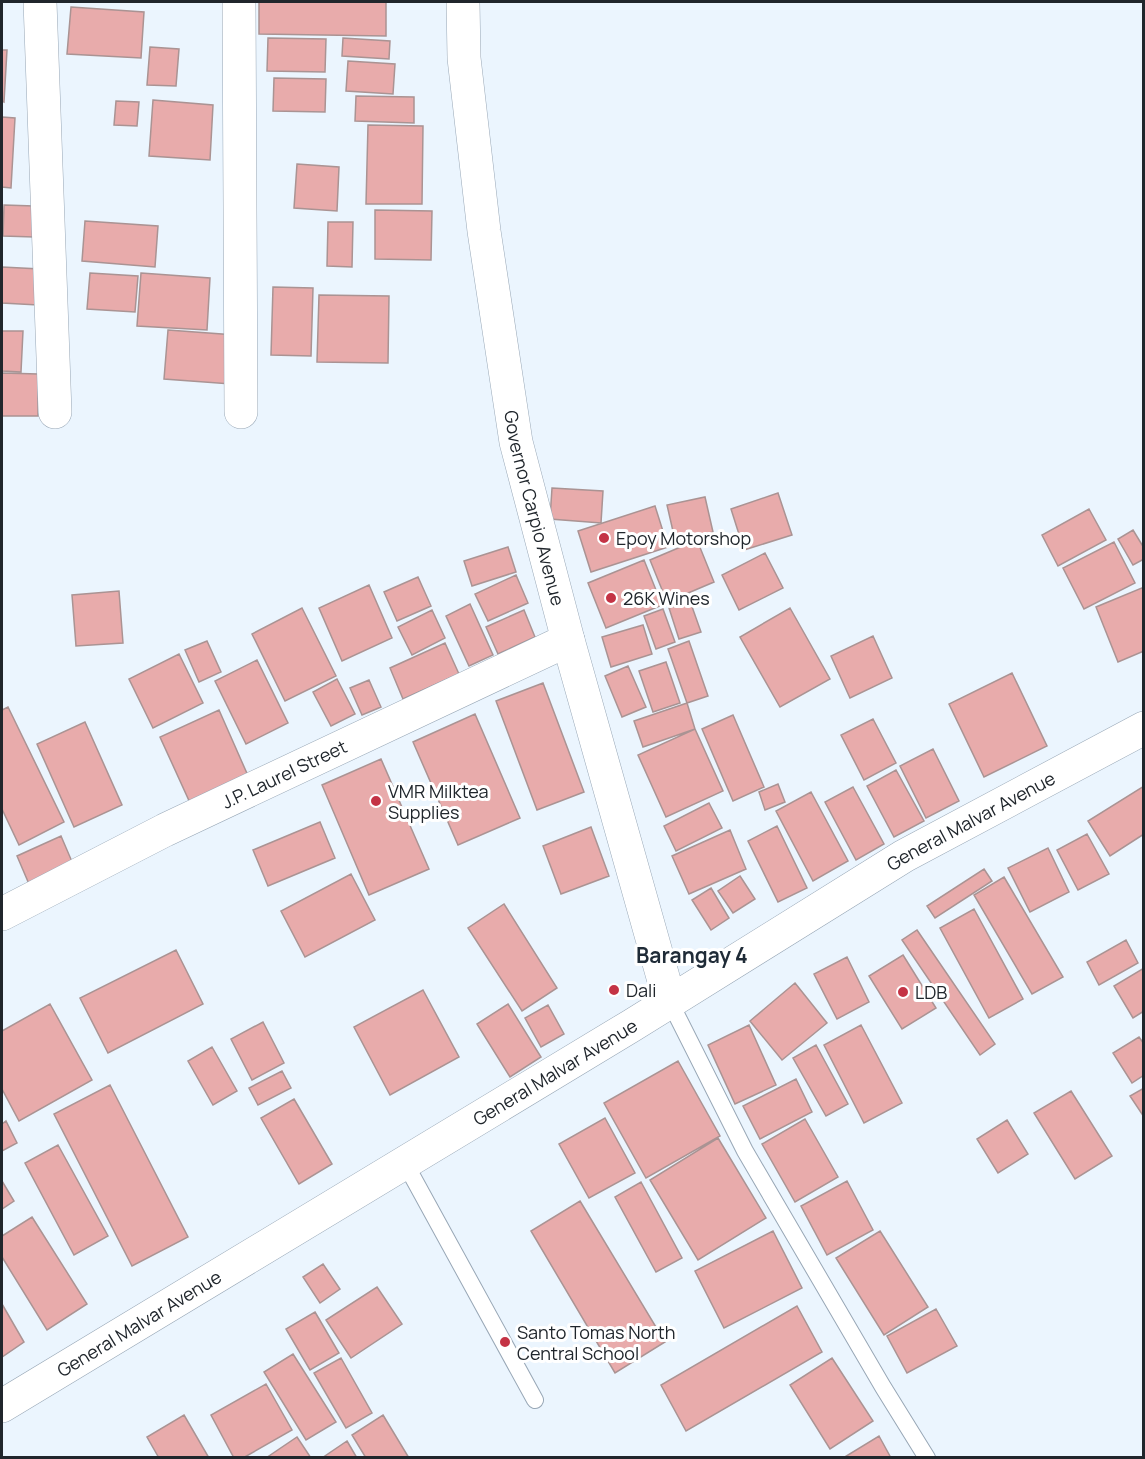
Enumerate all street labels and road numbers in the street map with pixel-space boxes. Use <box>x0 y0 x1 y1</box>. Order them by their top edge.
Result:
street label: Governor Carpio Avenue <box>499 409 570 608</box>
street label: J.P. Laurel Street <box>218 734 351 814</box>
street label: General Malvar Avenue <box>882 766 1059 876</box>
street label: General Malvar Avenue <box>468 1013 642 1131</box>
street label: General Malvar Avenue <box>52 1264 226 1382</box>

